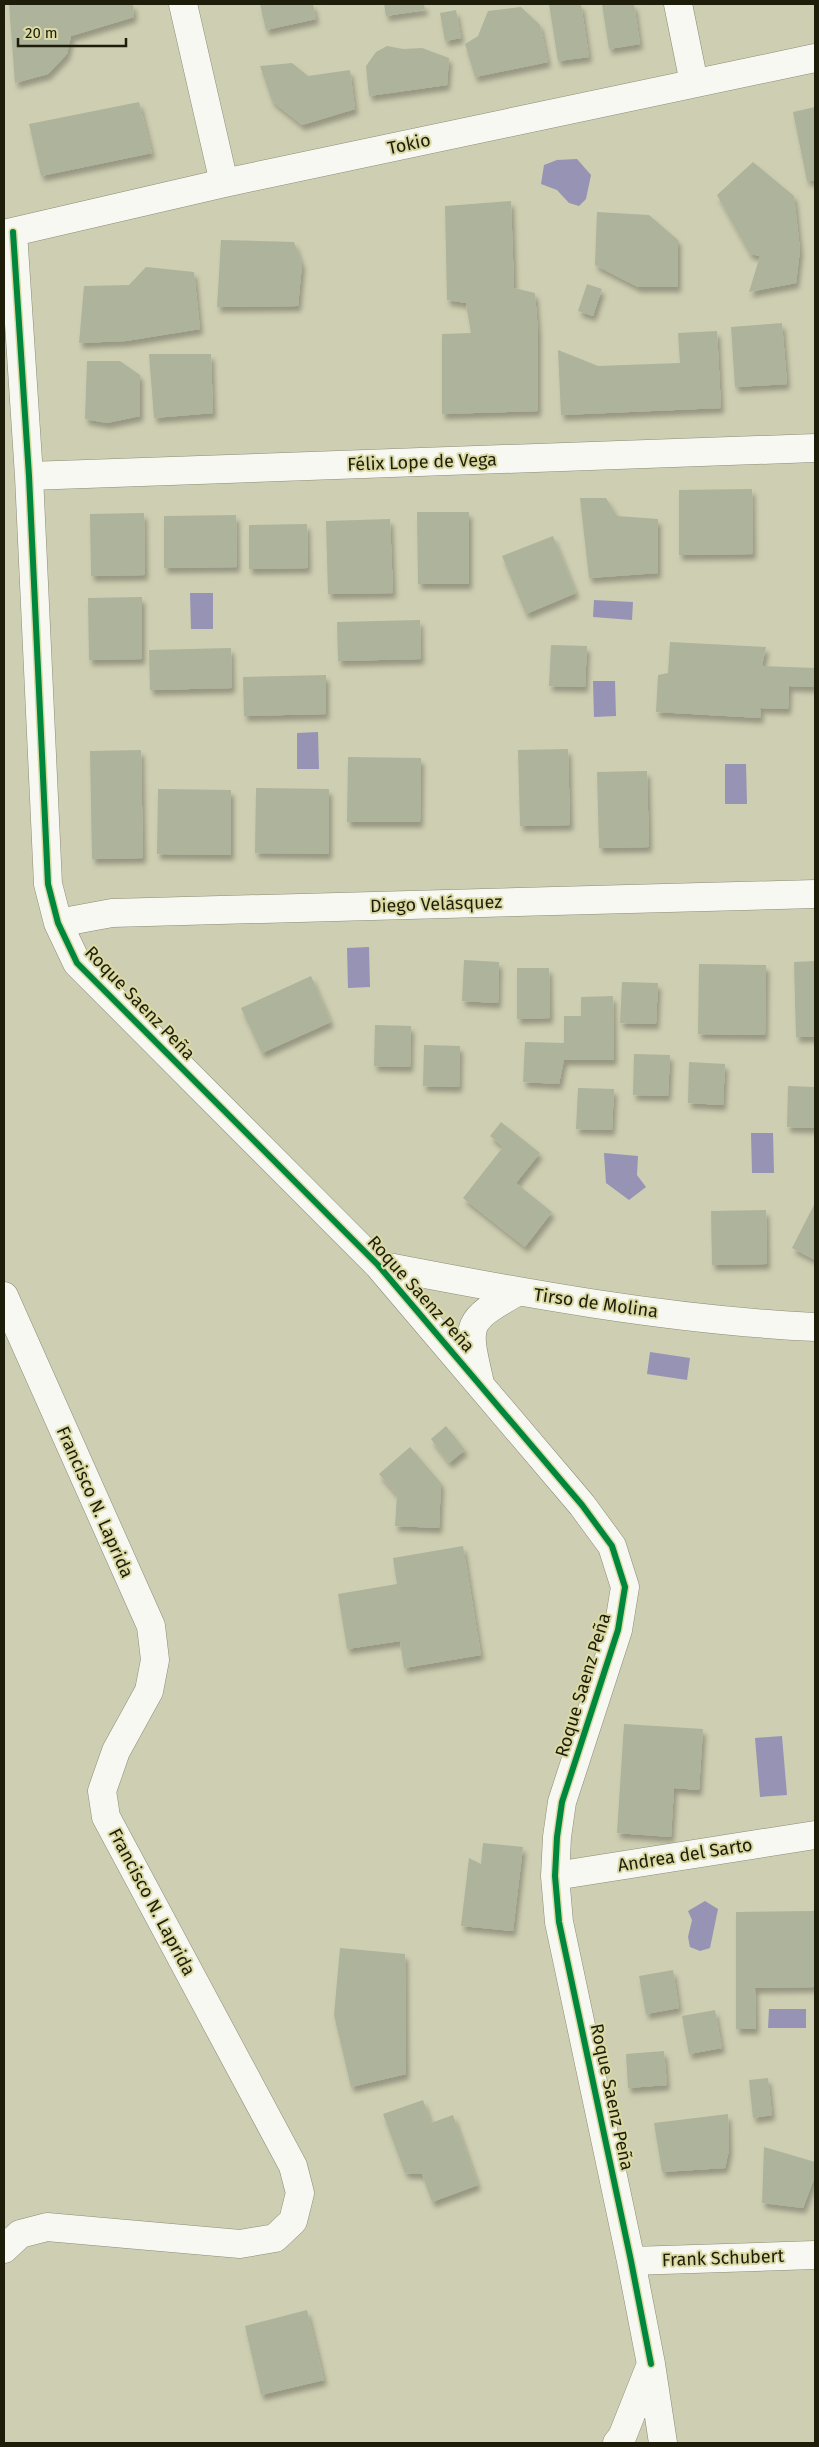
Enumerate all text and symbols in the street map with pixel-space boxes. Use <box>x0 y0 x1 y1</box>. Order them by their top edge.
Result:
scale bar <box>18 15 125 47</box>
text: 20 m <box>25 24 58 42</box>
street label: Tokio <box>385 129 433 159</box>
street label: Félix Lope de Vega <box>347 448 497 476</box>
street label: Diego Velásquez <box>370 891 503 917</box>
street label: Roque Saenz Peña <box>80 942 200 1064</box>
street label: Roque Saenz Peña <box>363 1231 479 1357</box>
street label: Tirso de Molina <box>532 1283 660 1323</box>
street label: Francisco N. Laprida <box>52 1423 138 1581</box>
street label: Roque Saenz Peña <box>551 1610 615 1760</box>
street label: Francisco N. Laprida <box>104 1825 200 1979</box>
street label: Andrea del Sarto <box>616 1833 754 1877</box>
street label: Roque Saenz Peña <box>586 2022 638 2172</box>
street label: Frank Schubert <box>662 2245 785 2271</box>

